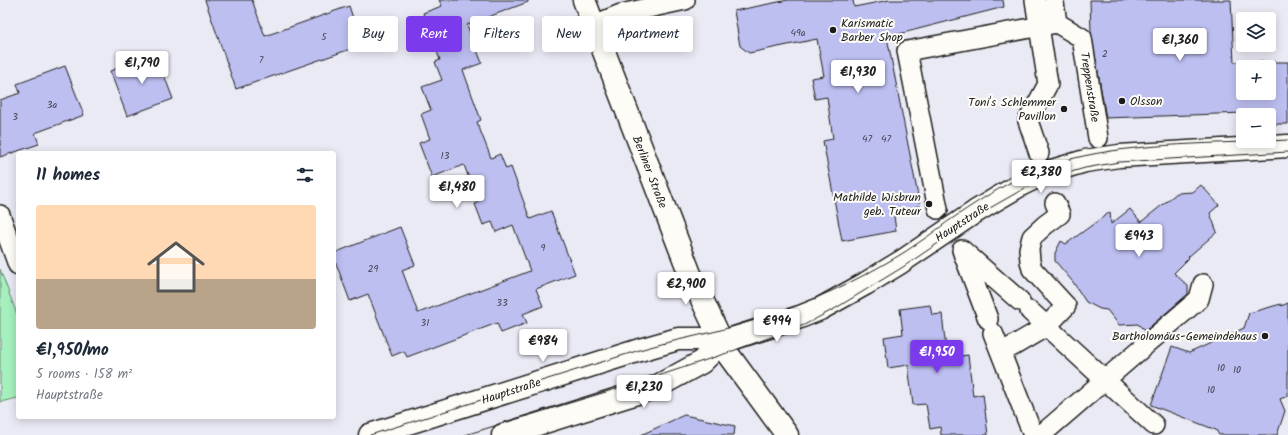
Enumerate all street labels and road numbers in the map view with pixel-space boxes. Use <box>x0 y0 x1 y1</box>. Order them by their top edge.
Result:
street label: Treppenstraße <box>1075 51 1105 124</box>
street label: Berliner Straße <box>627 133 672 212</box>
street label: Hauptstraße <box>931 197 994 247</box>
street label: Hauptstraße <box>479 373 544 410</box>

